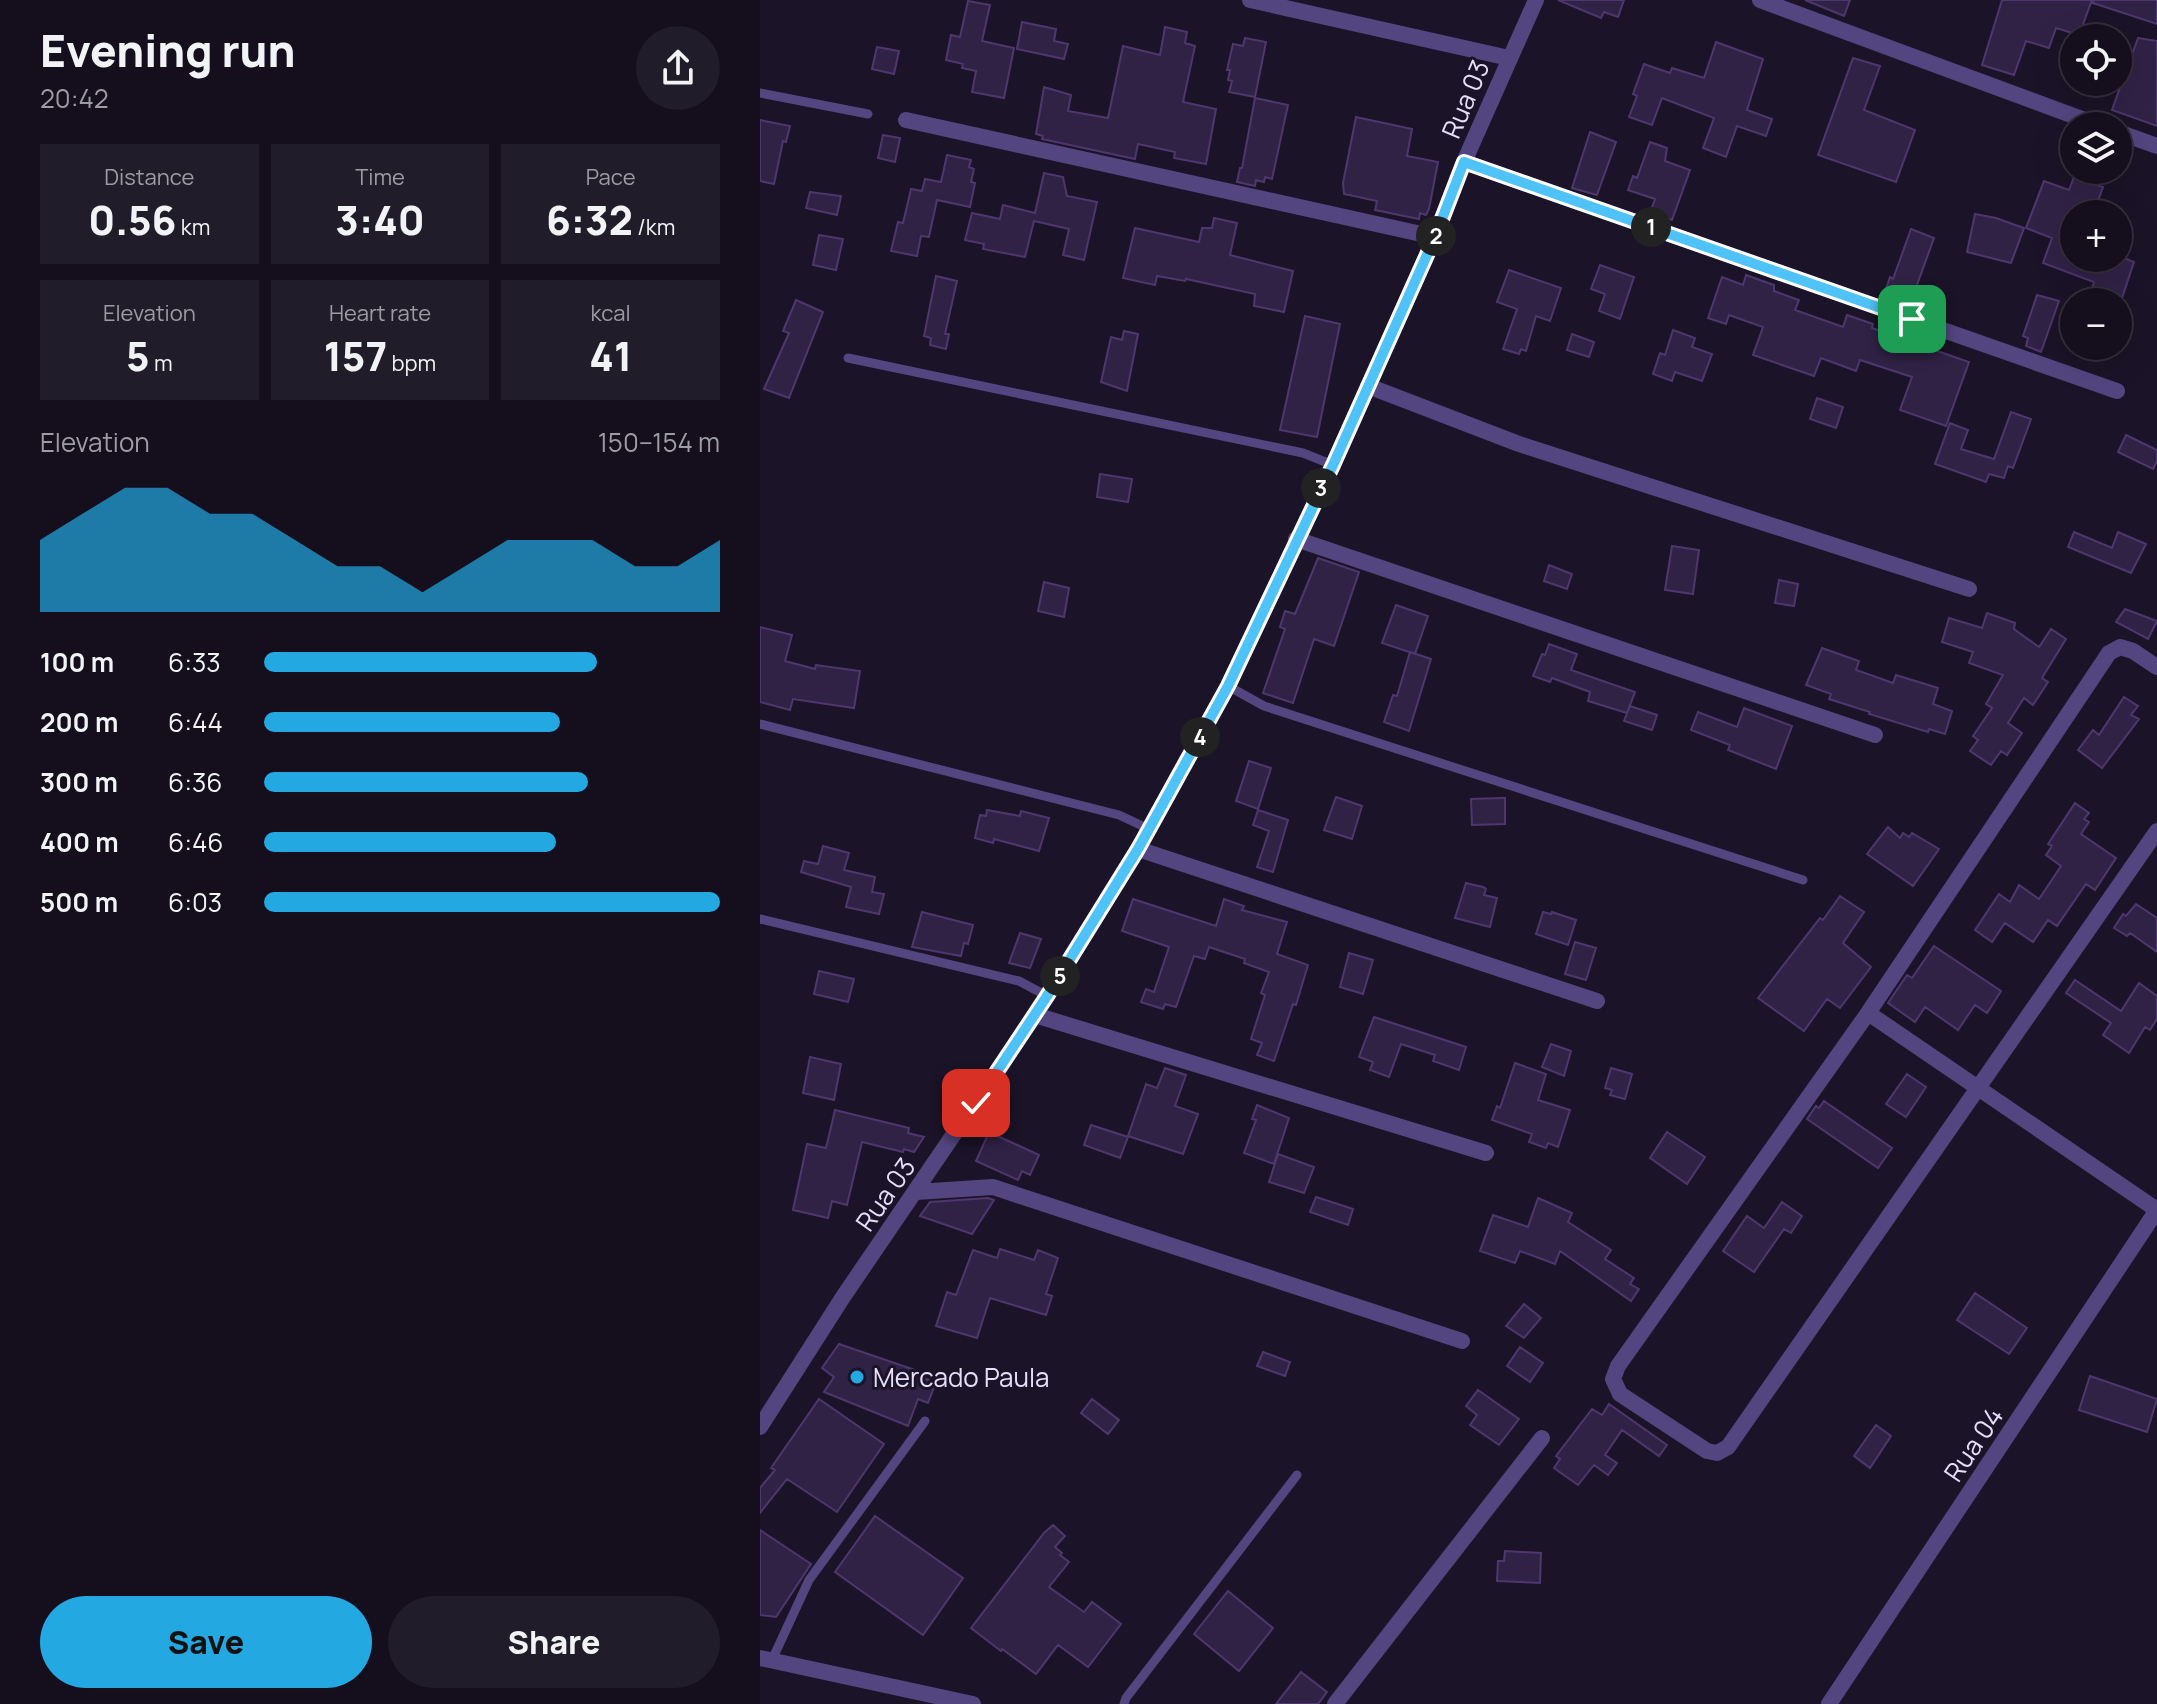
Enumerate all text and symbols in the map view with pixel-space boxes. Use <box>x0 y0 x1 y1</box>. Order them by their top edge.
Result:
text: Evening run <box>40 20 296 80</box>
map controls <box>2060 24 2132 360</box>
button: locate <box>2060 24 2132 96</box>
button: share <box>636 26 720 110</box>
street label: Rua 03 <box>1432 54 1498 144</box>
text: 20:42 <box>40 80 109 116</box>
button: layers <box>2060 112 2132 184</box>
text: Distance <box>104 162 194 192</box>
text: Time <box>355 162 405 192</box>
text: Pace <box>586 162 636 192</box>
text: 0.56 <box>88 192 176 247</box>
text: 3:40 <box>335 192 425 247</box>
text: 6:32 <box>546 192 633 247</box>
button: + <box>2060 200 2132 272</box>
pin: 1 <box>1631 207 1671 247</box>
text: km <box>176 212 210 242</box>
text: /km <box>633 212 675 242</box>
text: 1 <box>1646 212 1656 242</box>
pin: 2 <box>1416 216 1456 256</box>
text: 2 <box>1429 221 1443 251</box>
pin <box>1878 285 1946 353</box>
button: − <box>2060 288 2132 360</box>
icon: arrive <box>1890 297 1934 341</box>
text: Elevation <box>103 298 196 328</box>
text: Heart rate <box>329 298 431 328</box>
text: kcal <box>591 298 631 328</box>
text: 5 <box>126 328 150 383</box>
text: 157 <box>324 328 387 383</box>
text: 41 <box>589 328 632 383</box>
text: m <box>150 348 173 378</box>
text: bpm <box>387 348 436 378</box>
text: Elevation <box>40 424 150 460</box>
text: 150–154 m <box>598 424 720 460</box>
pin: 3 <box>1301 468 1341 508</box>
text: 3 <box>1315 473 1327 503</box>
text: 100 m <box>40 644 114 680</box>
text: 6:33 <box>168 644 221 680</box>
text: 200 m <box>40 704 118 740</box>
text: 6:44 <box>168 704 223 740</box>
pin: 4 <box>1180 717 1220 757</box>
text: 4 <box>1193 722 1207 752</box>
text: 300 m <box>40 764 118 800</box>
text: 6:36 <box>168 764 222 800</box>
text: 400 m <box>40 824 119 860</box>
text: 6:46 <box>168 824 223 860</box>
text: 500 m <box>40 884 118 920</box>
text: 6:03 <box>168 884 222 920</box>
pin: 5 <box>1040 956 1080 996</box>
text: 5 <box>1054 961 1066 991</box>
pin <box>942 1069 1010 1137</box>
icon: check <box>954 1081 998 1125</box>
street label: Rua 03 <box>847 1150 923 1238</box>
place label: Mercado Paula <box>873 1359 1049 1395</box>
marker: Mercado Paula <box>848 1368 866 1386</box>
street label: Rua 04 <box>1935 1400 2011 1488</box>
button: Save <box>40 1596 372 1688</box>
button: Share <box>388 1596 720 1688</box>

